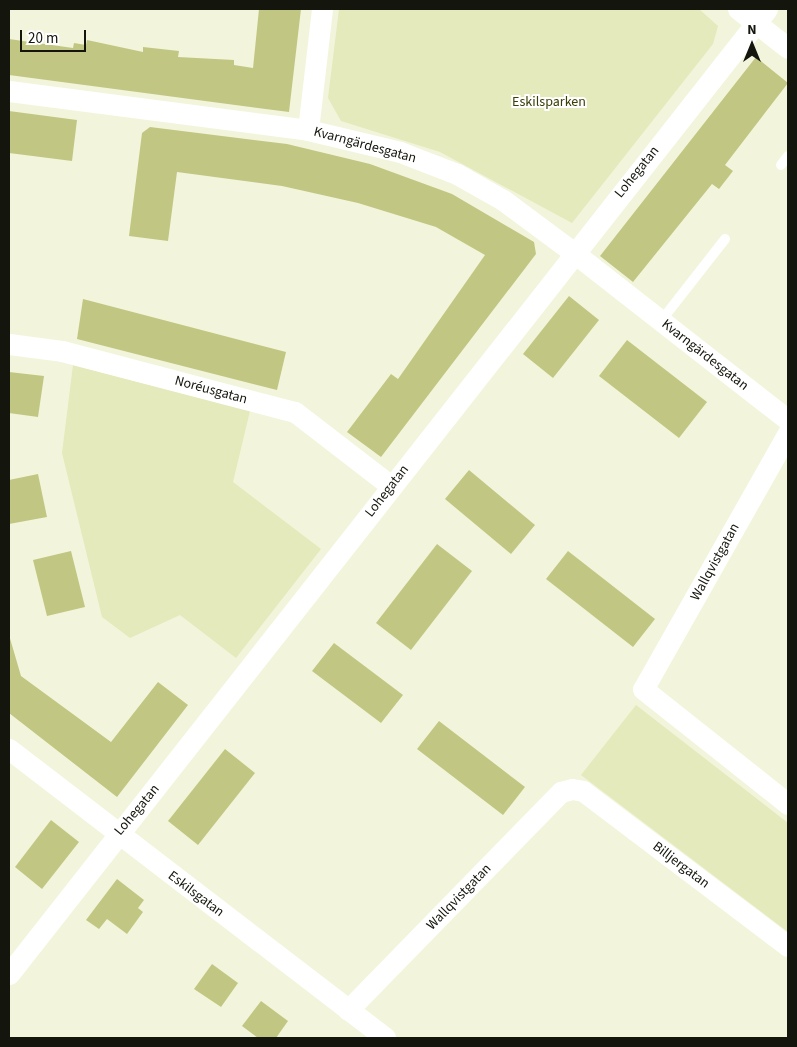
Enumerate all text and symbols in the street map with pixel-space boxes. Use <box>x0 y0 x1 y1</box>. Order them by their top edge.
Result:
scale bar <box>22 20 89 52</box>
north arrow <box>727 20 777 70</box>
text: N <box>747 20 757 40</box>
text: 20 m <box>28 28 58 49</box>
park label: Eskilsparken <box>512 94 586 110</box>
street label: Kvarngärdesgatan <box>312 123 418 167</box>
street label: Lohegatan <box>611 143 663 201</box>
street label: Kvarngärdesgatan <box>658 316 752 394</box>
street label: Noréusgatan <box>173 372 249 408</box>
street label: Lohegatan <box>361 462 413 520</box>
street label: Wallqvistgatan <box>687 520 743 604</box>
street label: Lohegatan <box>111 781 163 839</box>
street label: Billjergatan <box>649 838 713 892</box>
street label: Wallqvistgatan <box>423 860 495 934</box>
street label: Eskilsgatan <box>165 867 227 921</box>

